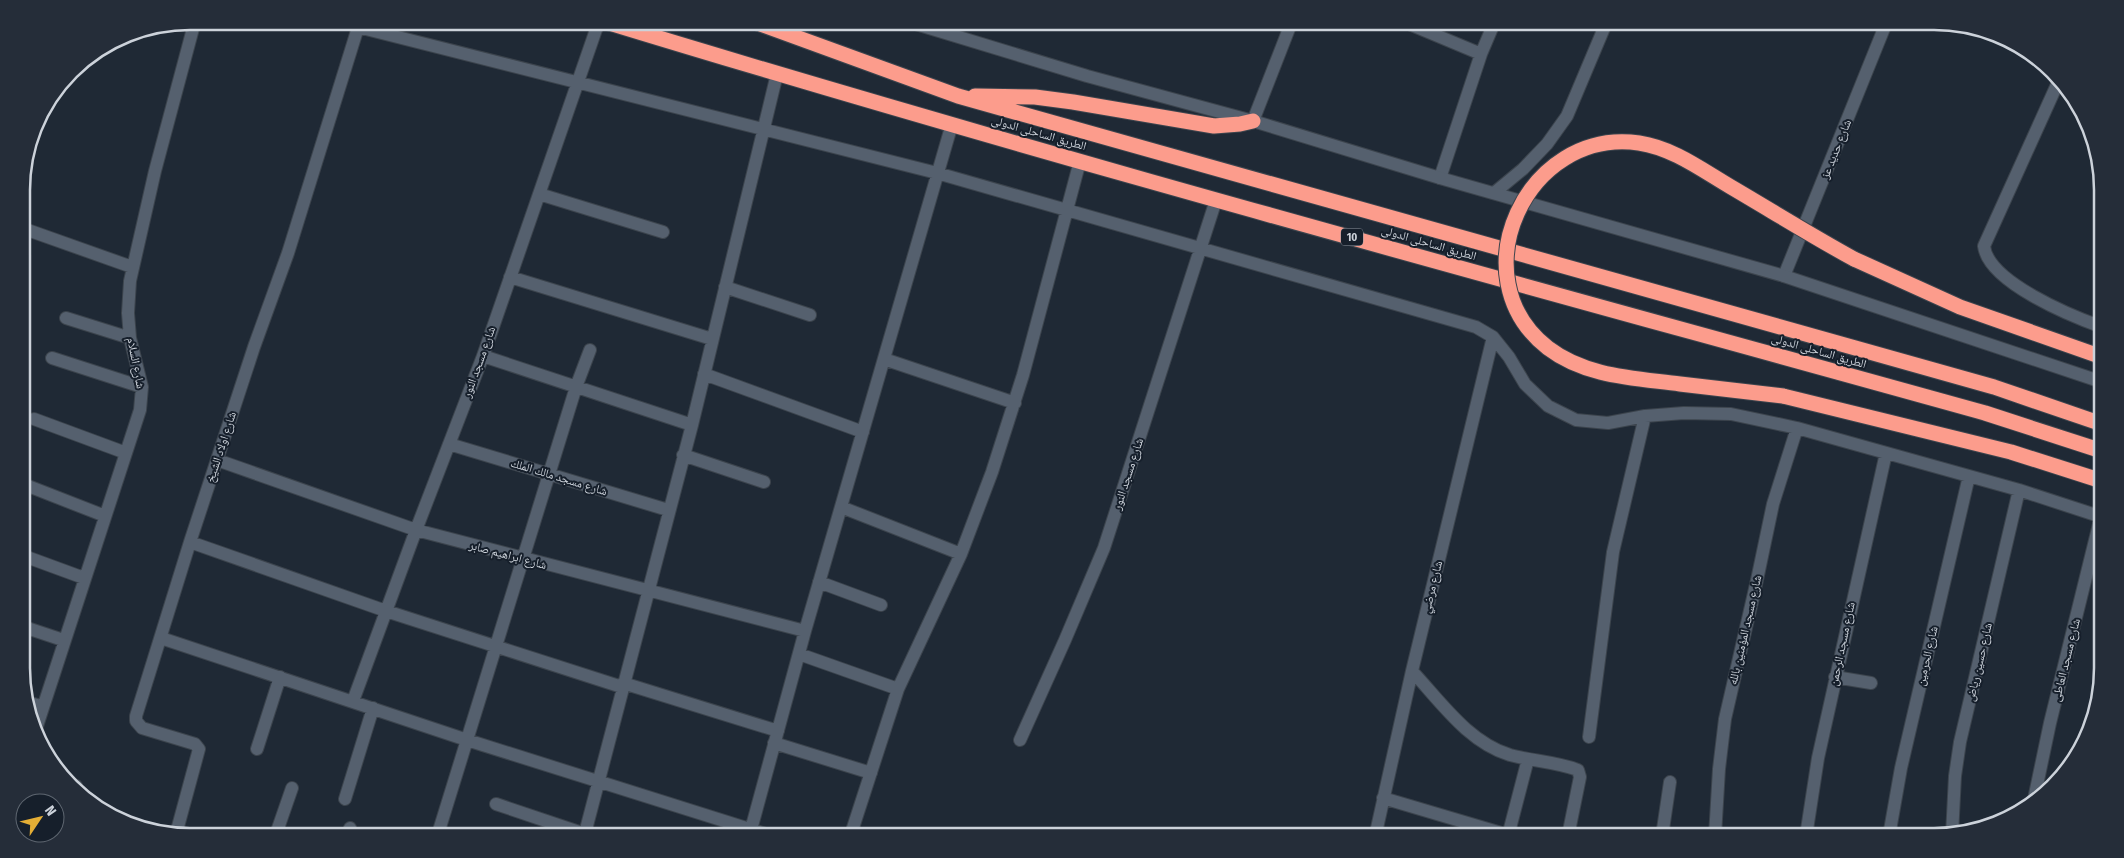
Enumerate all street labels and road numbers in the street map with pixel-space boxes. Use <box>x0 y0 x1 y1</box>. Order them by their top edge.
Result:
street label: الطريق الساحلى الدولى <box>990 113 1088 153</box>
street label: شارع حديد عز <box>1817 117 1855 182</box>
street label: الطريق الساحلى الدولى <box>1380 223 1478 263</box>
road number: 10 <box>1341 228 1363 246</box>
street label: شارع مسجد النور <box>459 324 499 401</box>
street label: الطريق الساحلى الدولى <box>1770 331 1868 371</box>
street label: شارع السلام <box>123 336 148 390</box>
street label: شارع اولاد الشيخ <box>203 410 240 485</box>
street label: شارع مسجد النور <box>1109 436 1147 513</box>
street label: شارع مسجد مالك الملك <box>509 456 609 499</box>
street label: شارع ابراهيم صابر <box>466 538 548 573</box>
street label: شارع مرضي <box>1419 559 1448 615</box>
street label: شارع مسجد المؤمنين بالله <box>1726 574 1765 686</box>
street label: شارع مسجد الرحمن <box>1826 601 1859 687</box>
street label: شارع مسجد العاطى <box>2049 617 2084 703</box>
street label: شارع حسين رياض <box>1963 621 1996 703</box>
street label: شارع الحرمين <box>1913 625 1942 687</box>

